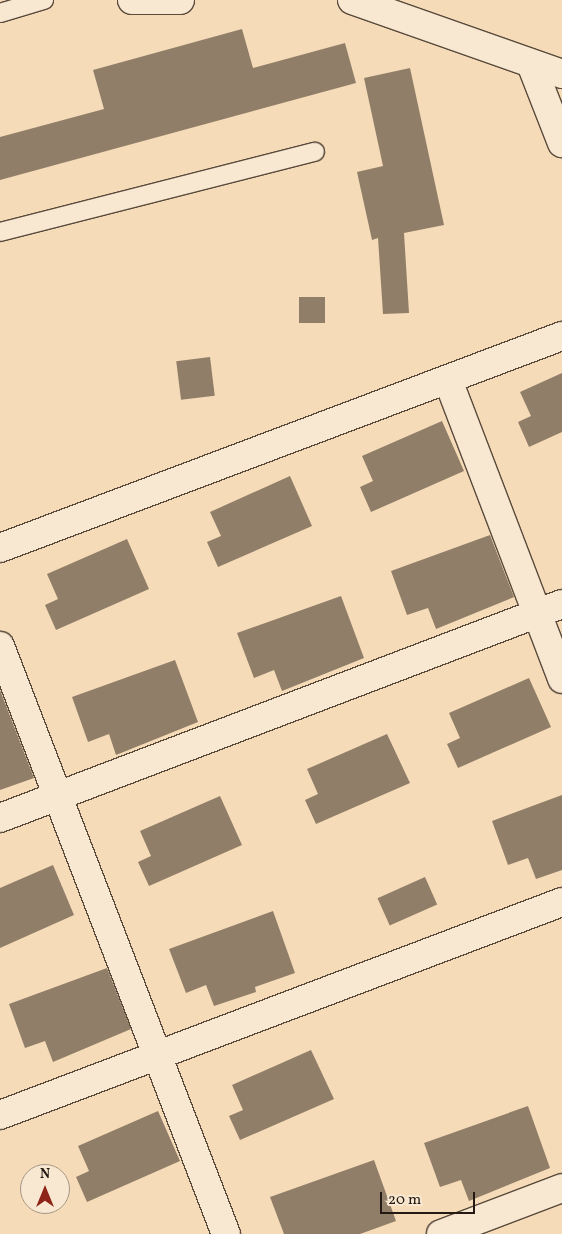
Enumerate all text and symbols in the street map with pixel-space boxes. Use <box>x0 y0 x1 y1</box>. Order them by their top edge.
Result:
north arrow <box>20 1164 70 1214</box>
text: N <box>40 1165 50 1184</box>
scale bar <box>382 1182 477 1214</box>
text: 20 m <box>388 1190 421 1211</box>

